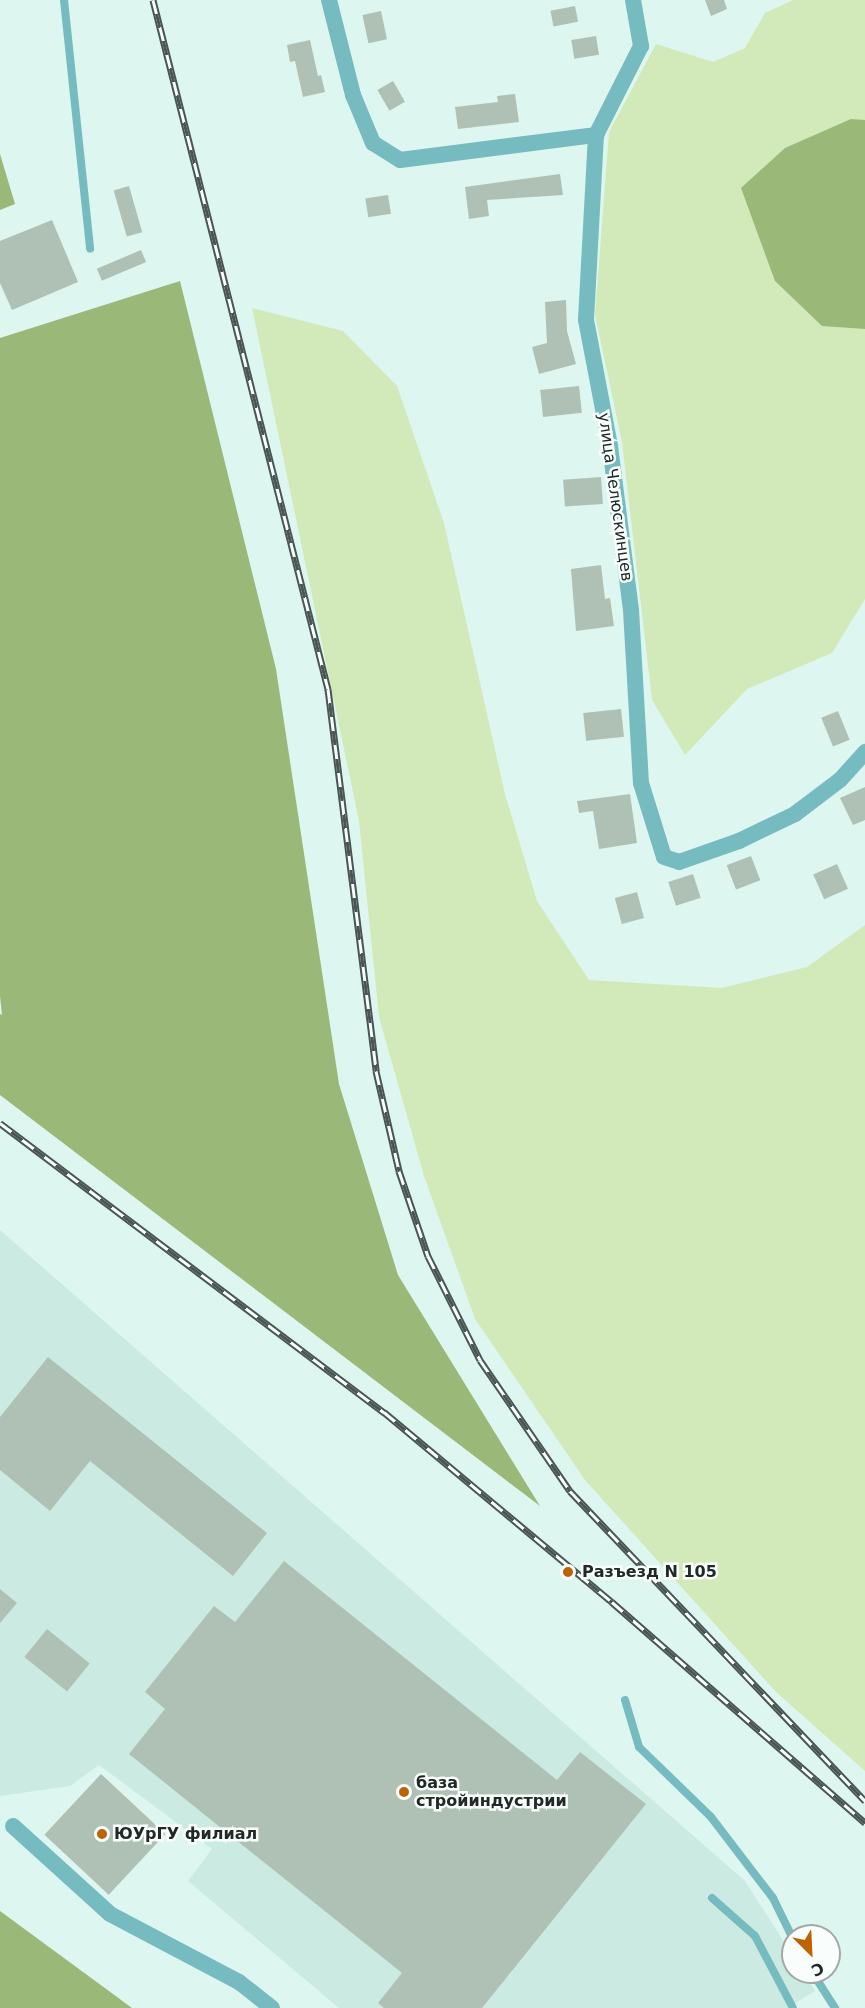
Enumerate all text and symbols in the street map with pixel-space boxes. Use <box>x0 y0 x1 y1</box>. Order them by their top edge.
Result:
street label: улица Челюскинцев <box>594 412 636 582</box>
place label: Разъезд N 105 <box>582 1562 717 1582</box>
marker: Разъезд N 105 <box>559 1563 577 1581</box>
place label: база стройиндустрии <box>416 1773 567 1811</box>
marker: база стройиндустрии <box>397 1785 411 1799</box>
place label: ЮУрГУ филиал <box>114 1824 257 1844</box>
marker: ЮУрГУ филиал <box>95 1827 109 1841</box>
north arrow <box>781 1924 841 1984</box>
text: С <box>808 1958 827 1980</box>

